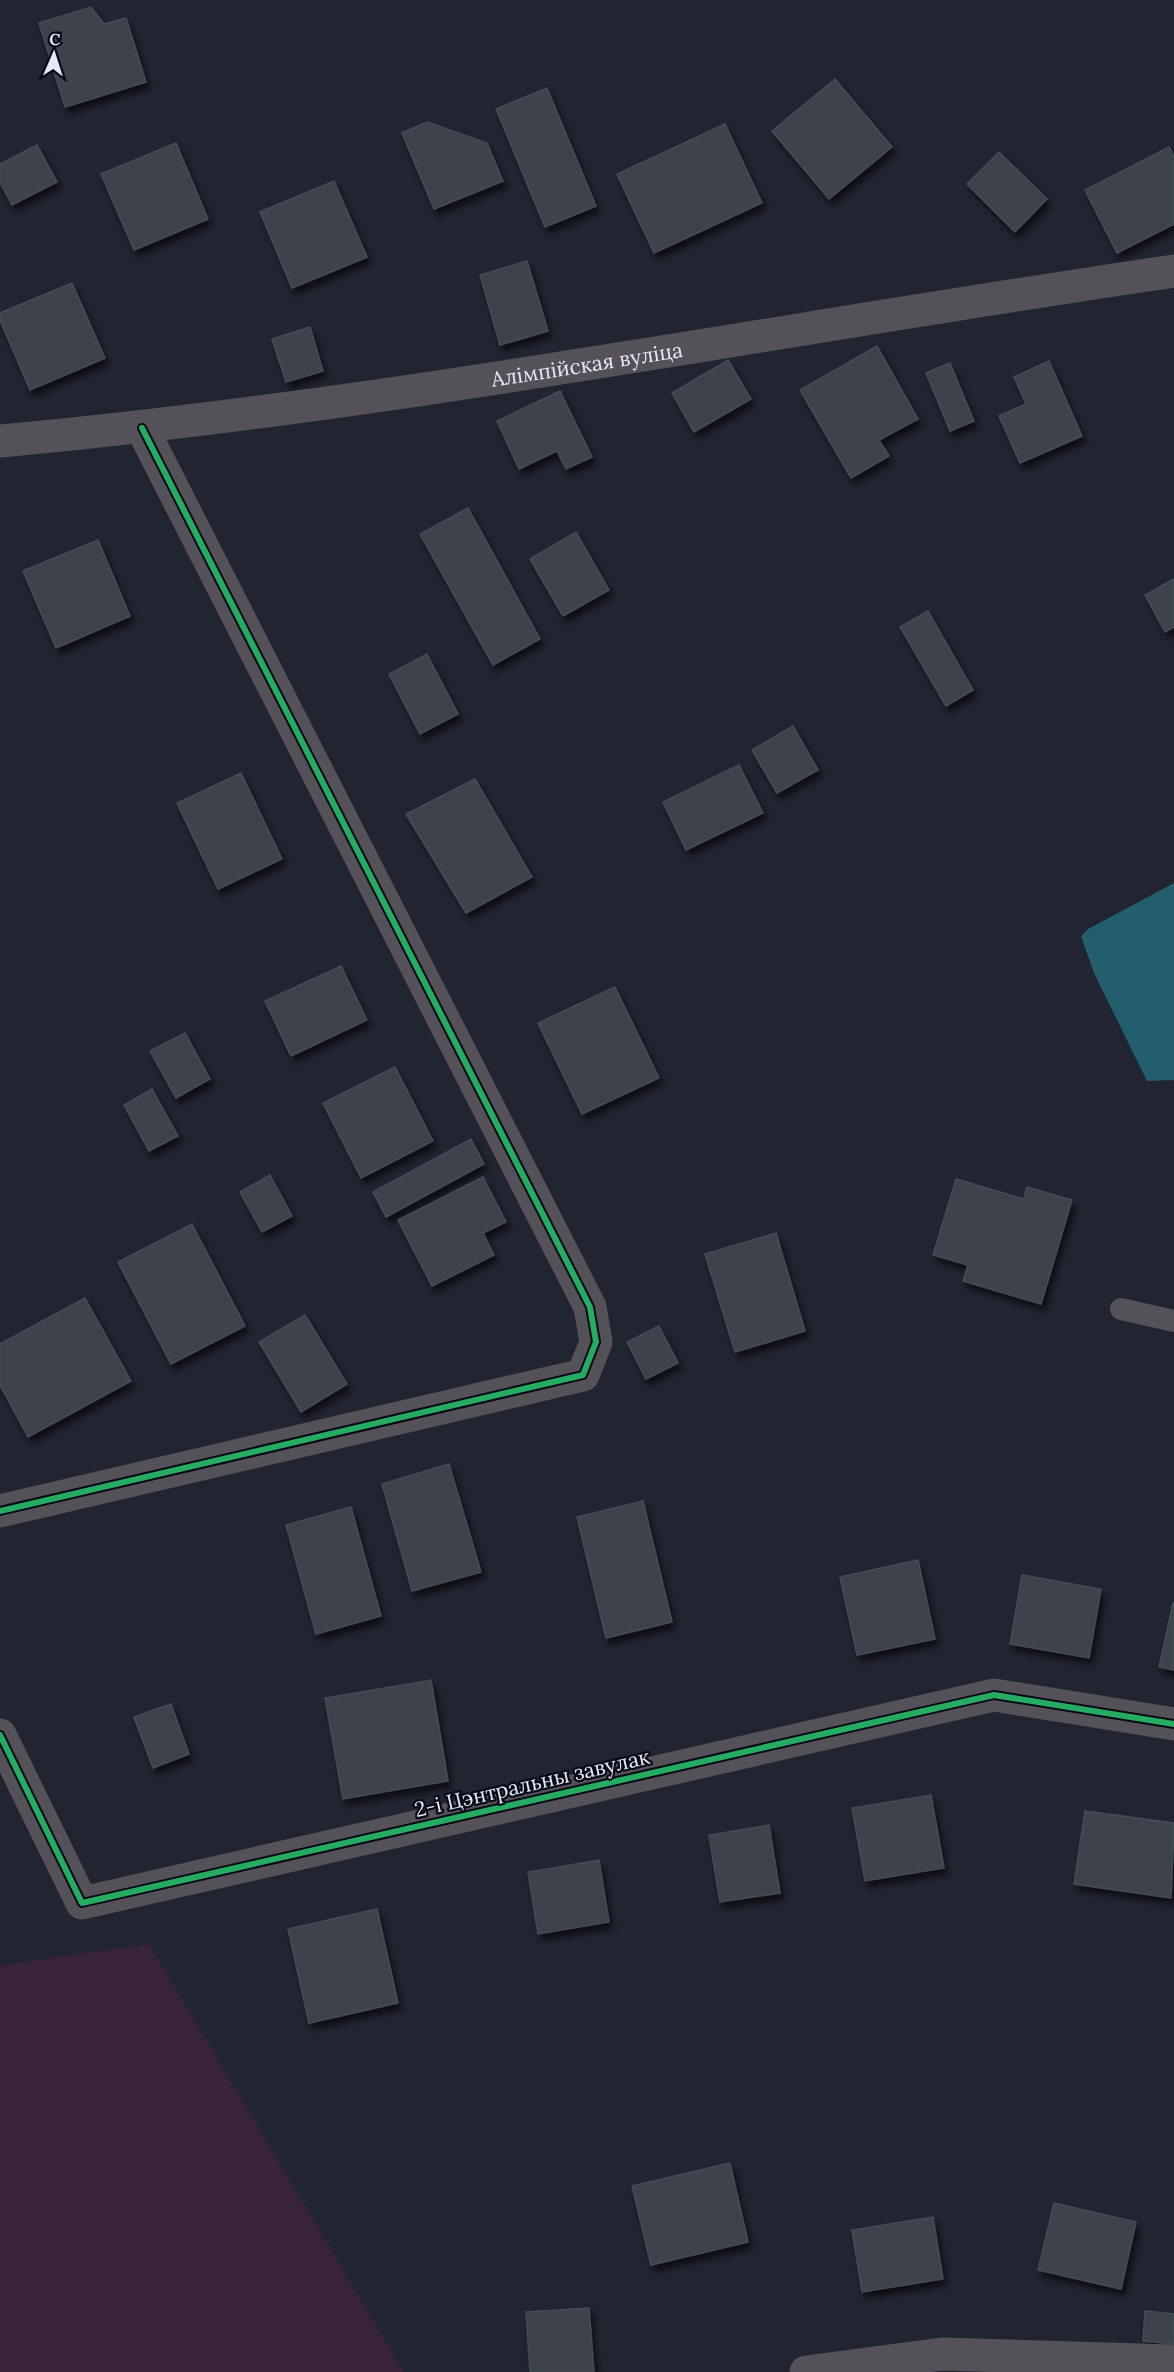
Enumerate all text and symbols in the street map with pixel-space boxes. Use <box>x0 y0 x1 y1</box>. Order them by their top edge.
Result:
north arrow <box>24 24 84 84</box>
text: С <box>49 29 61 49</box>
street label: Алімпійская вуліца <box>488 335 685 392</box>
street label: 2-і Цэнтральны завулак <box>412 1743 653 1823</box>

